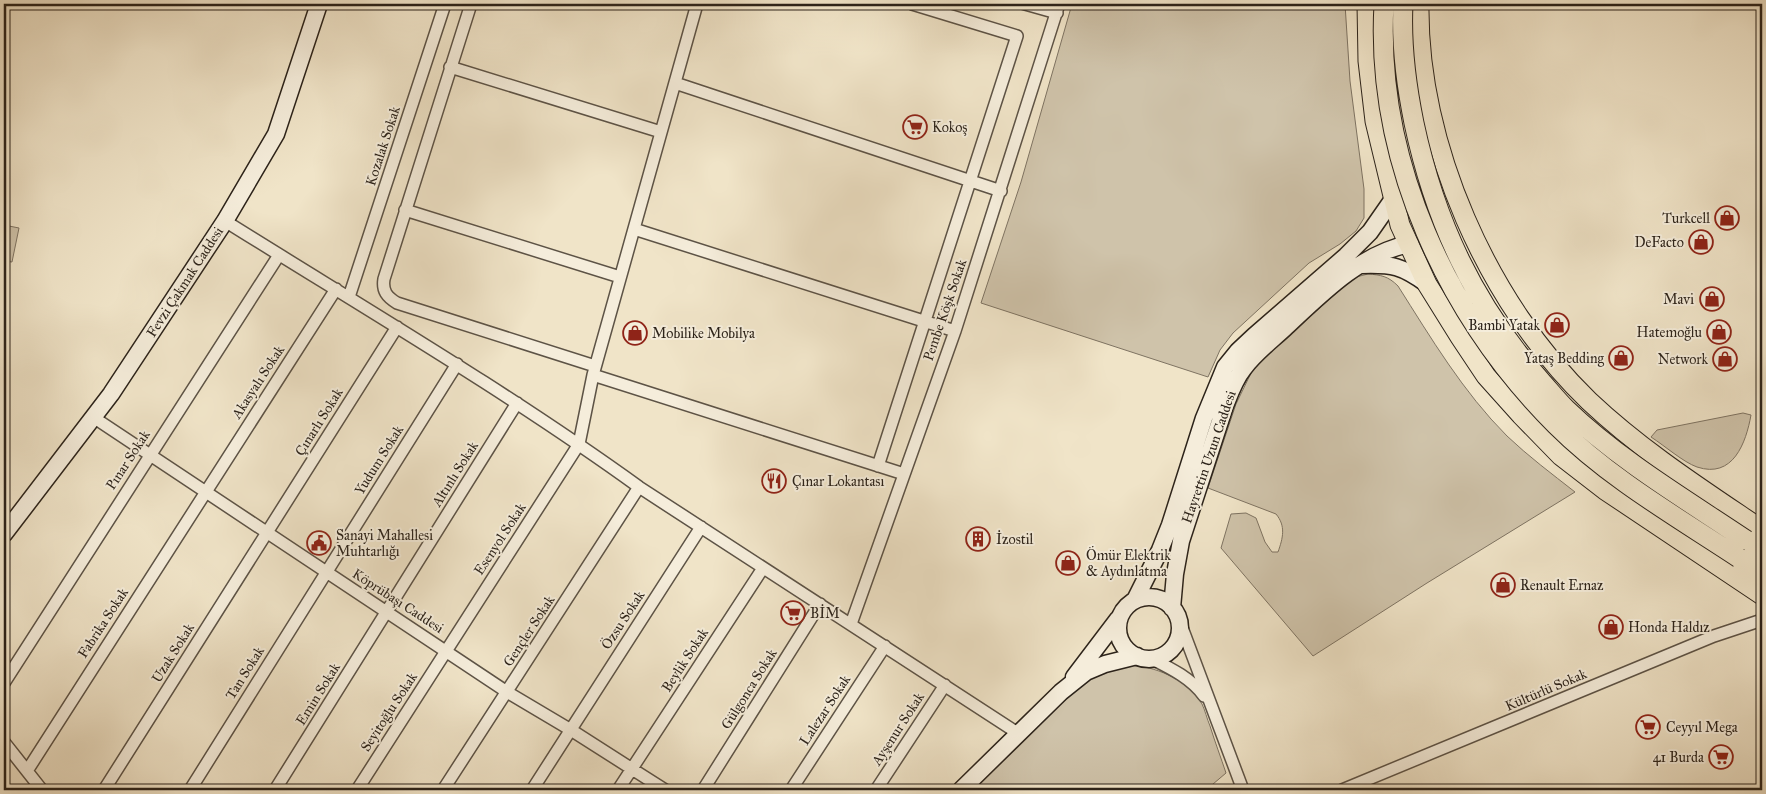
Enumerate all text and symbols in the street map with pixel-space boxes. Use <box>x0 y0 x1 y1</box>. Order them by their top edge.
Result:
street label: Kozalak Sokak <box>362 104 404 188</box>
supermarket icon: Kokoş <box>902 114 928 140</box>
place label: Kokoş <box>932 119 967 136</box>
shop icon: Turkcell <box>1714 205 1740 231</box>
place label: Turkcell <box>1662 210 1710 227</box>
street label: Fevzi Çakmak Caddesi <box>143 224 227 340</box>
shop icon: DeFacto <box>1688 229 1714 255</box>
place label: DeFacto <box>1634 234 1684 251</box>
street label: Pembe Köşk Sokak <box>920 256 971 363</box>
shop icon: Mavi <box>1699 286 1725 312</box>
place label: Mavi <box>1663 291 1694 308</box>
shop icon: Bambi Yatak <box>1544 312 1570 338</box>
place label: Bambi Yatak <box>1468 317 1540 334</box>
shop icon: Hatemoğlu <box>1706 319 1732 345</box>
shop icon: Mobilike Mobilya <box>622 320 648 346</box>
place label: Hatemoğlu <box>1637 324 1703 341</box>
place label: Mobilike Mobilya <box>652 325 755 342</box>
street label: Akasyalı Sokak <box>227 342 288 423</box>
shop icon: Yataş Bedding <box>1608 345 1634 371</box>
shop icon: Network <box>1712 346 1738 372</box>
place label: Yataş Bedding <box>1524 350 1604 367</box>
place label: Network <box>1658 351 1708 368</box>
street label: Çınarlı Sokak <box>291 385 347 459</box>
street label: Hayrettin Uzun Caddesi <box>1178 388 1240 526</box>
street label: Yudum Sokak <box>351 422 407 498</box>
street label: Pınar Sokak <box>102 427 154 493</box>
street label: Altınlı Sokak <box>428 438 482 511</box>
restaurant icon: Çınar Lokantası <box>761 468 787 494</box>
place label: Çınar Lokantası <box>792 473 884 490</box>
street label: Esenyol Sokak <box>470 499 530 578</box>
building icon: İzostil <box>965 526 991 552</box>
place label: Sanayi Mahallesi Muhtarlığı <box>336 527 433 560</box>
public building icon: Sanayi Mahallesi Muhtarlığı <box>306 530 332 556</box>
place label: İzostil <box>996 530 1034 548</box>
place label: Ömür Elektrik & Aydınlatma <box>1086 545 1171 580</box>
shop icon: Ömür Elektrik & Aydınlatma <box>1055 550 1081 576</box>
street label: Köprübaşı Caddesi <box>349 565 447 637</box>
shop icon: Renault Ernaz <box>1490 572 1516 598</box>
place label: Renault Ernaz <box>1520 577 1604 594</box>
street label: Fabrika Sokak <box>74 584 132 661</box>
street label: Özsu Sokak <box>596 586 649 653</box>
street label: Gençler Sokak <box>500 592 559 670</box>
supermarket icon: BİM <box>780 600 806 626</box>
place label: BİM <box>810 604 840 622</box>
shop icon: Honda Haldız <box>1598 614 1624 640</box>
place label: Honda Haldız <box>1628 619 1710 636</box>
street label: Uzak Sokak <box>148 620 198 686</box>
street label: Beylik Sokak <box>658 624 712 695</box>
street label: Tan Sokak <box>222 643 268 703</box>
street label: Gülgonca Sokak <box>718 645 781 732</box>
street label: Emin Sokak <box>292 659 344 728</box>
street label: Kültürlü Sokak <box>1503 665 1590 715</box>
street label: Seyitoğlu Sokak <box>357 669 421 755</box>
street label: Lalezar Sokak <box>796 671 854 748</box>
street label: Ayşenur Sokak <box>868 689 928 770</box>
supermarket icon: Ceyyıl Mega <box>1635 714 1661 740</box>
place label: Ceyyıl Mega <box>1666 719 1738 736</box>
supermarket icon: 41 Burda <box>1708 744 1734 770</box>
place label: 41 Burda <box>1653 749 1704 766</box>

